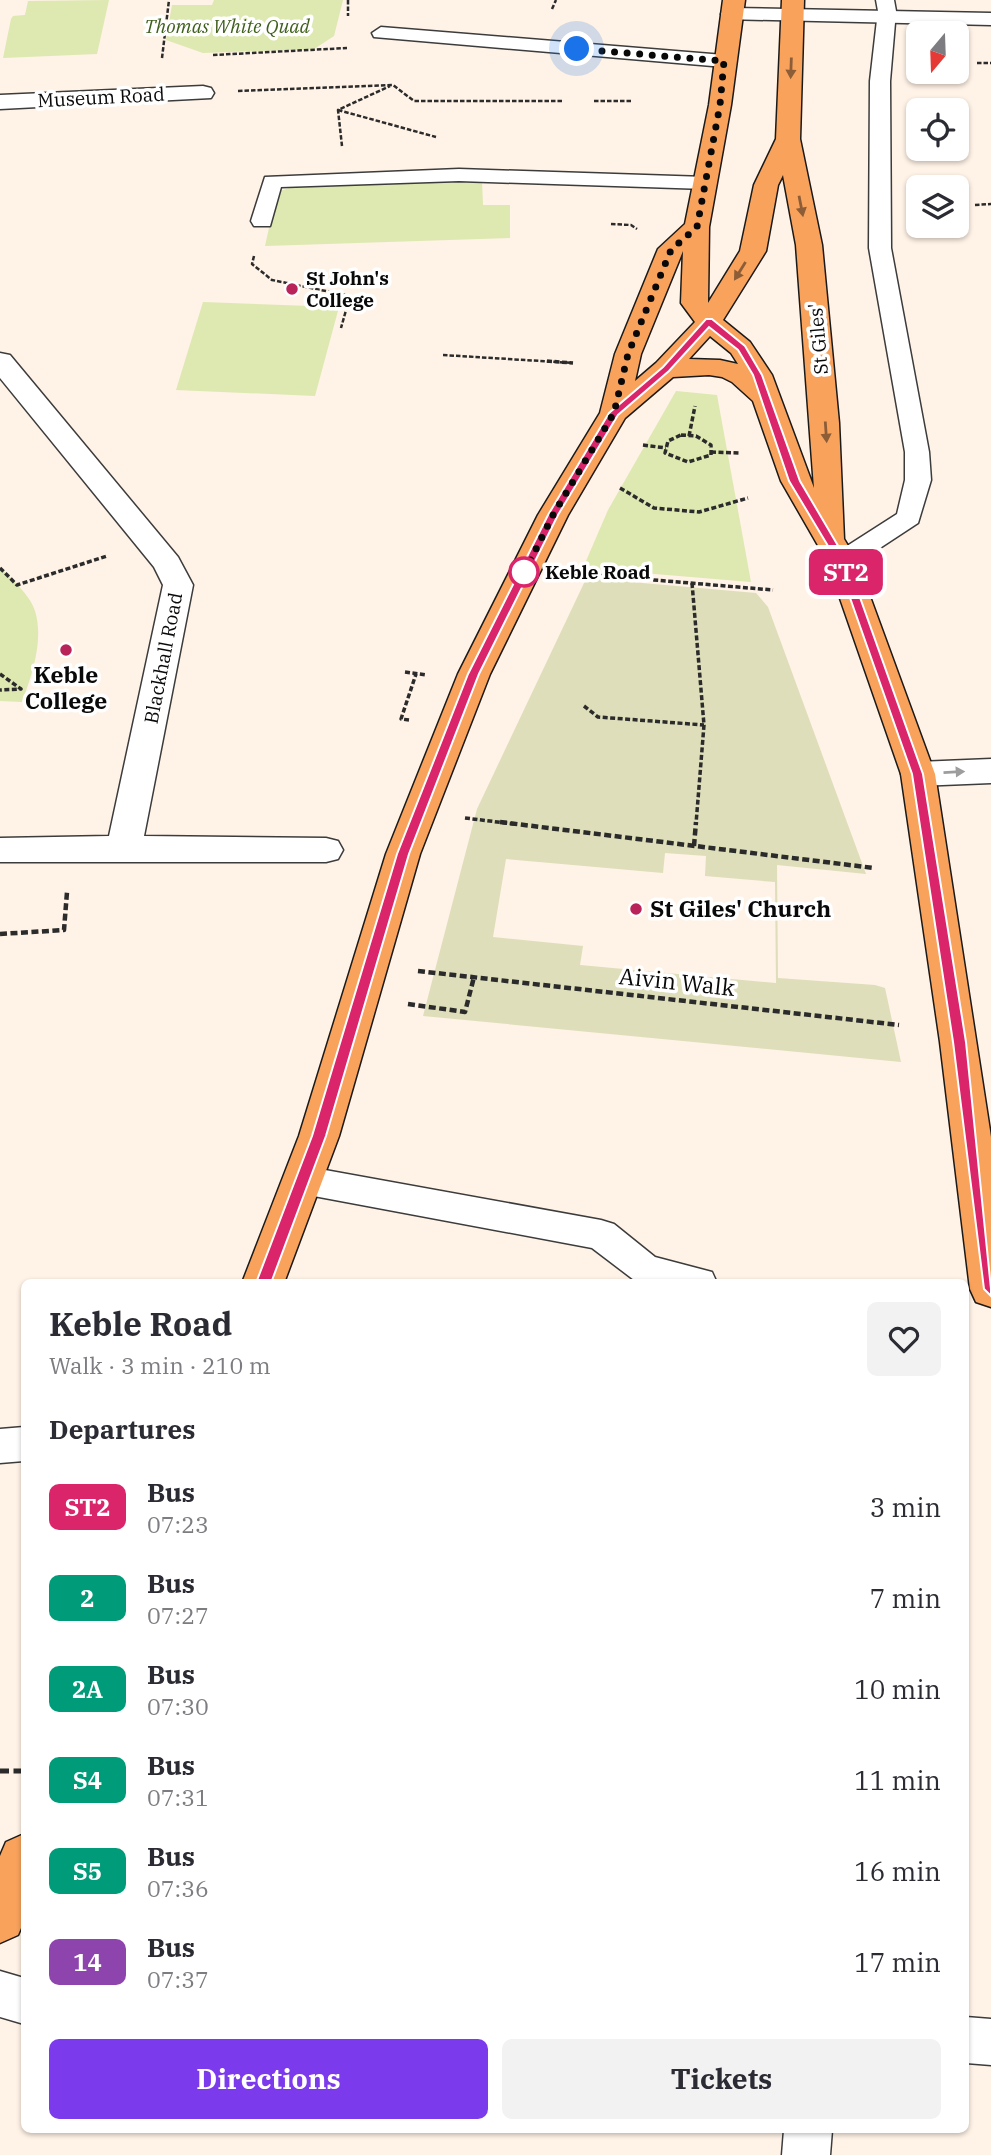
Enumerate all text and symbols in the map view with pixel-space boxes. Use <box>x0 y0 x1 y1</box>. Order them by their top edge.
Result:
park label: Thomas White Quad <box>144 14 311 38</box>
north arrow <box>906 21 970 84</box>
map controls <box>906 21 969 238</box>
your location <box>559 31 594 66</box>
one-way arrow <box>785 57 796 79</box>
street label: Museum Road <box>37 82 165 112</box>
button: locate <box>906 98 969 161</box>
button: layers <box>906 175 969 238</box>
one-way arrow <box>796 195 807 217</box>
one-way arrow <box>734 262 747 281</box>
place label: St John's College <box>306 266 389 312</box>
marker: St John's College <box>284 281 300 297</box>
street label: St Giles' <box>803 302 833 376</box>
one-way arrow <box>821 422 832 444</box>
line badge: ST2 <box>806 549 886 595</box>
text: ST2 <box>823 556 869 588</box>
marker: Keble Road <box>509 557 539 587</box>
place label: Keble Road <box>545 560 651 584</box>
street label: Blackhall Road <box>139 590 187 726</box>
marker: Keble College <box>58 642 74 658</box>
place label: Keble College <box>25 659 107 715</box>
one-way arrow <box>943 767 965 778</box>
place label: St Giles' Church <box>650 893 831 923</box>
marker: St Giles' Church <box>628 901 644 917</box>
street label: Aivin Walk <box>618 960 737 1002</box>
text: Keble Road <box>49 1302 232 1345</box>
button: heart <box>867 1302 941 1376</box>
text: Walk · 3 min · 210 m <box>49 1350 271 1380</box>
text: Departures <box>49 1412 195 1446</box>
text: Bus <box>147 1475 195 1509</box>
text: 3 min <box>870 1490 941 1524</box>
text: ST2 <box>64 1491 111 1523</box>
text: 07:23 <box>147 1509 209 1539</box>
text: Bus <box>147 1566 195 1600</box>
text: 7 min <box>870 1581 941 1615</box>
text: 2 <box>80 1582 95 1614</box>
text: 07:27 <box>147 1600 209 1630</box>
text: Bus <box>147 1657 195 1691</box>
text: 10 min <box>854 1672 941 1706</box>
text: 2A <box>72 1673 103 1705</box>
text: 07:30 <box>147 1691 209 1721</box>
text: Bus <box>147 1748 195 1782</box>
text: 11 min <box>854 1763 941 1797</box>
text: S4 <box>73 1764 102 1796</box>
text: 07:31 <box>147 1782 209 1812</box>
text: Bus <box>147 1839 195 1873</box>
text: 16 min <box>854 1854 941 1888</box>
text: S5 <box>73 1855 102 1887</box>
text: 07:36 <box>147 1873 209 1903</box>
text: Bus <box>147 1930 195 1964</box>
text: 17 min <box>854 1945 941 1979</box>
text: 14 <box>73 1946 102 1978</box>
text: 07:37 <box>147 1964 209 1994</box>
button: Directions <box>49 2039 488 2119</box>
button: Tickets <box>502 2039 941 2119</box>

